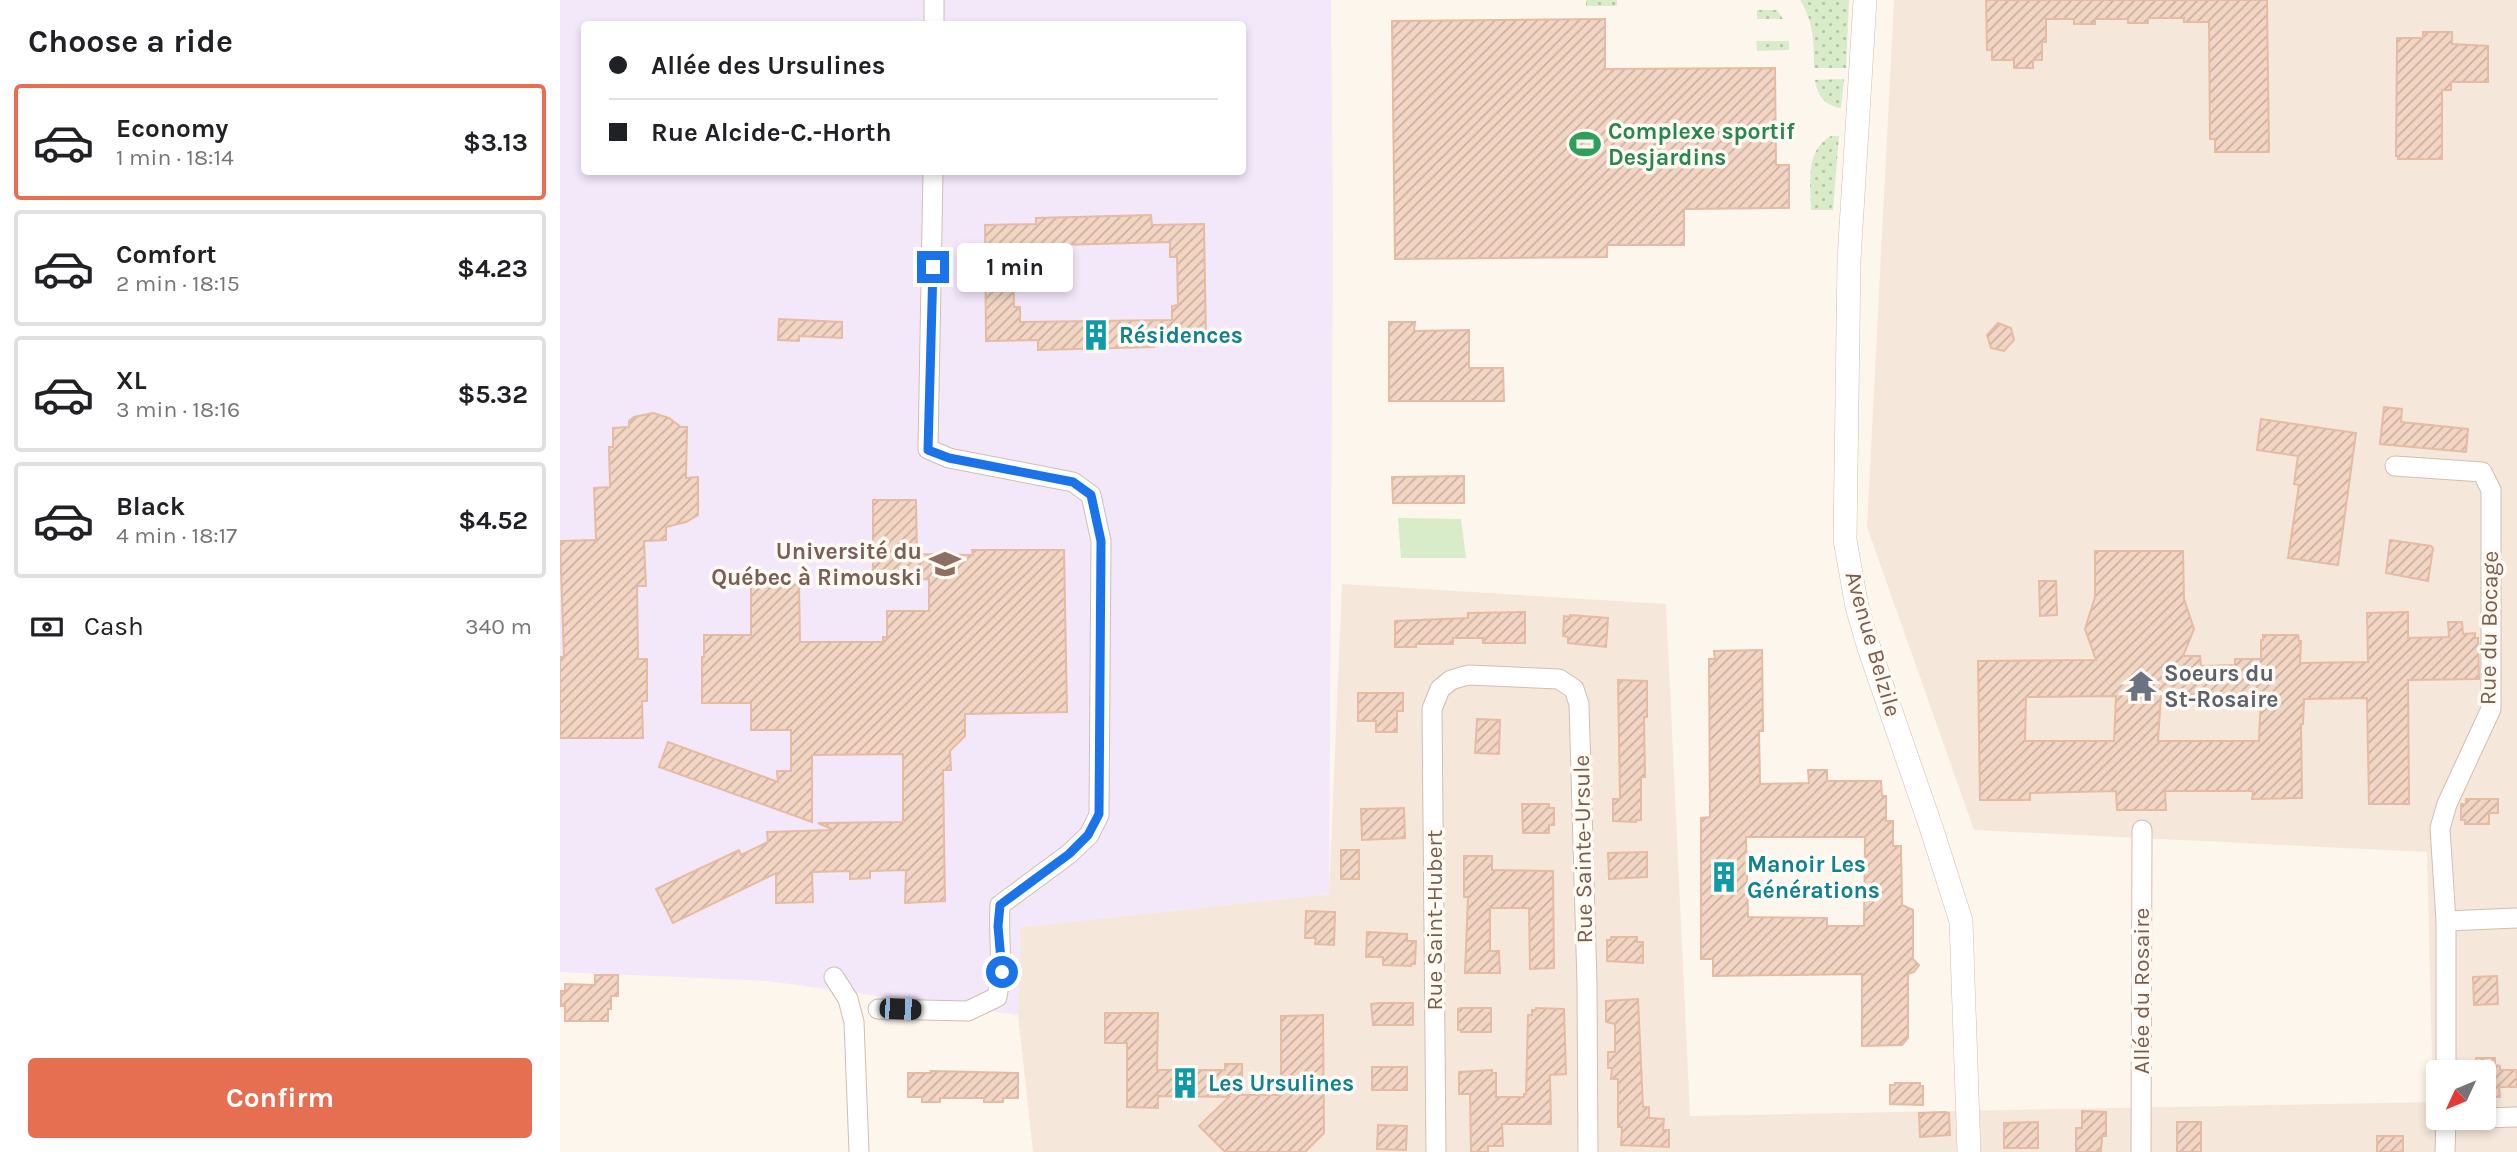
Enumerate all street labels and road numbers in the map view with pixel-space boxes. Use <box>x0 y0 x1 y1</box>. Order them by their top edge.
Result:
street label: Rue du Bocage <box>2474 551 2504 705</box>
street label: Avenue Belzile <box>1839 568 1907 720</box>
street label: Rue Sainte-Ursule <box>1568 754 1598 944</box>
street label: Rue Saint-Hubert <box>1421 829 1448 1010</box>
street label: Allée du Rosaire <box>2128 908 2155 1074</box>

